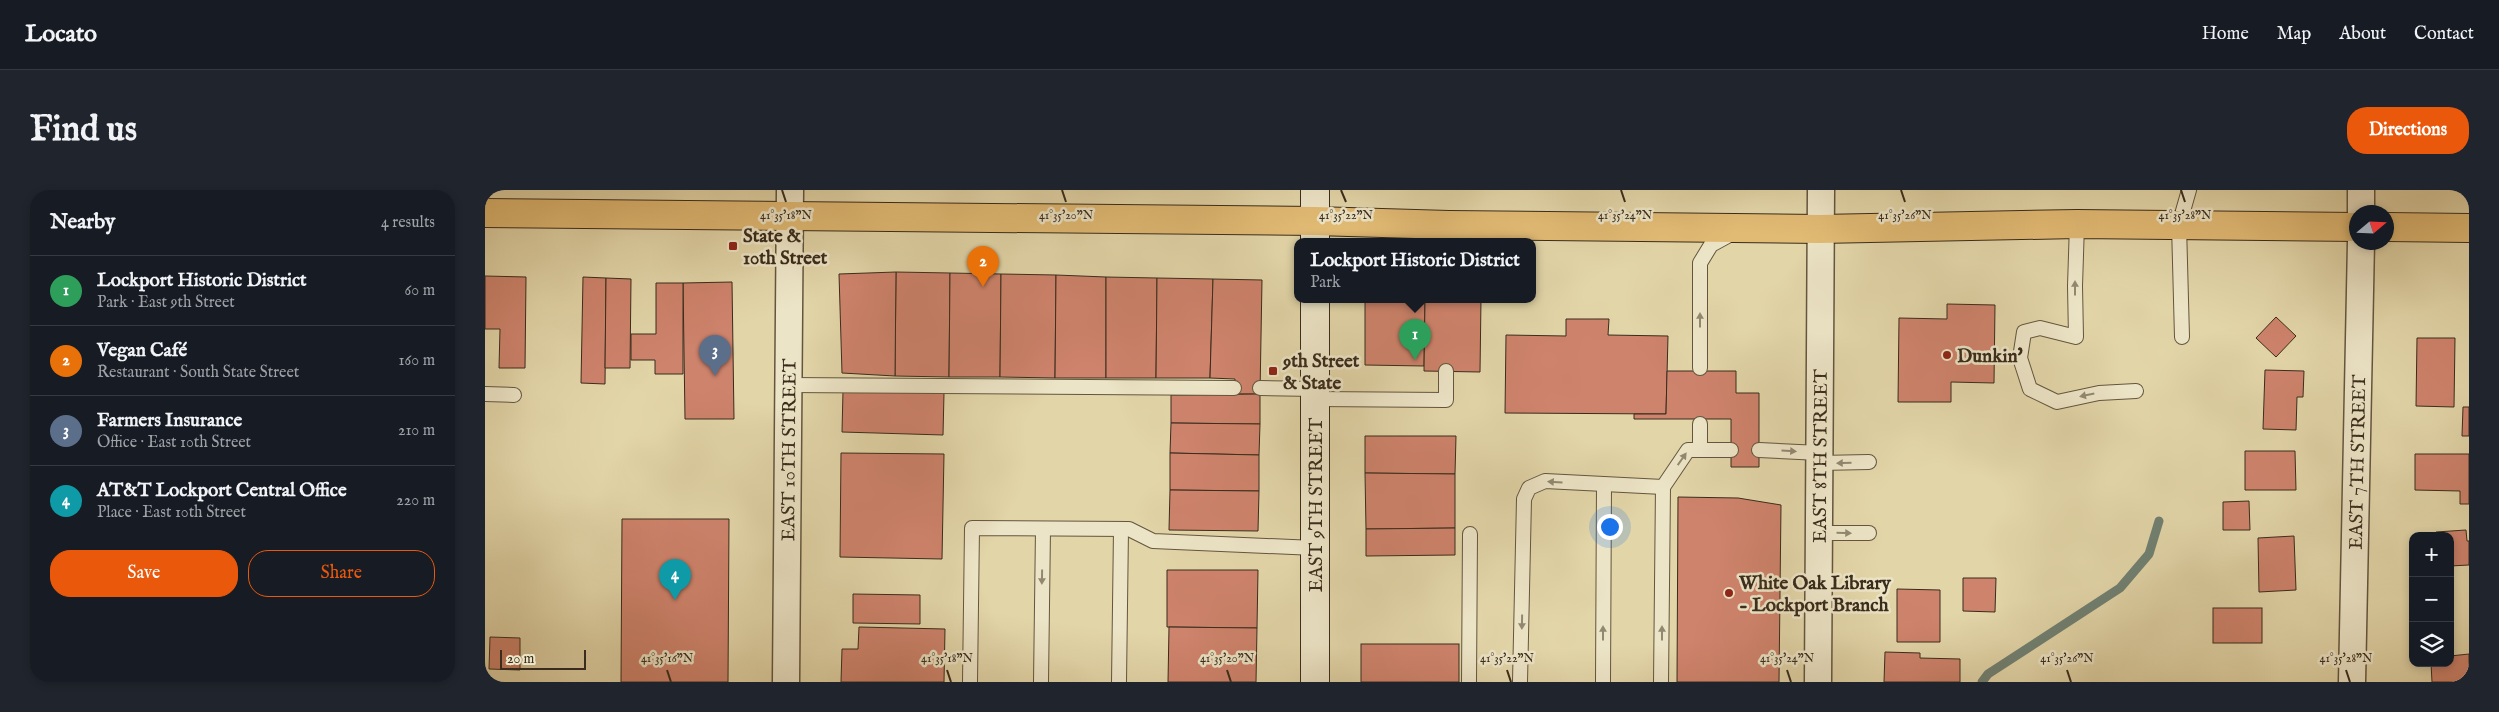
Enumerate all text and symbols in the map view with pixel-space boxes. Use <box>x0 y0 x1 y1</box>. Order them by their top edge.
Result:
text: Locato <box>25 19 97 50</box>
text: Home <box>2202 23 2249 46</box>
text: Map <box>2277 23 2311 46</box>
text: About <box>2339 23 2386 46</box>
text: Contact <box>2414 23 2474 46</box>
button: Directions <box>2347 107 2469 154</box>
text: Find us <box>30 108 137 153</box>
north arrow <box>2349 205 2394 250</box>
text: 41°35'18"N <box>760 208 813 223</box>
text: 41°35'20"N <box>1039 208 1094 223</box>
text: 41°35'22"N <box>1319 208 1374 223</box>
text: 41°35'24"N <box>1598 208 1653 223</box>
text: 41°35'26"N <box>1878 208 1932 223</box>
text: 41°35'28"N <box>2159 208 2212 223</box>
text: Nearby <box>50 209 115 236</box>
text: 4 results <box>381 213 435 233</box>
place label: State & 10th Street <box>743 225 828 271</box>
popup <box>1294 238 1536 303</box>
marker: State & 10th Street <box>727 240 739 252</box>
pin: 2 <box>967 246 999 287</box>
text: Lockport Historic District <box>1310 249 1520 273</box>
text: Lockport Historic District <box>97 269 307 293</box>
text: Park <box>1310 273 1341 293</box>
one-way arrow <box>2071 280 2079 296</box>
text: 1 <box>63 281 69 301</box>
text: 60 m <box>405 281 435 301</box>
text: Park · East 9th Street <box>97 293 235 313</box>
one-way arrow <box>1697 311 1705 327</box>
pin: 1 <box>1399 319 1431 360</box>
pin: 3 <box>699 335 731 376</box>
text: Vegan Café <box>97 339 187 363</box>
place label: Dunkin' <box>1957 345 2023 369</box>
marker: Dunkin' <box>1941 349 1953 361</box>
place label: 9th Street & State <box>1282 350 1360 396</box>
text: 2 <box>62 351 70 371</box>
text: 160 m <box>399 351 435 371</box>
street label: EAST 10TH STREET <box>777 358 803 541</box>
text: Restaurant · South State Street <box>97 363 299 383</box>
marker: 9th Street & State <box>1267 365 1279 377</box>
street label: EAST 8TH STREET <box>1809 369 1834 543</box>
street label: EAST 7TH STREET <box>2345 374 2372 550</box>
one-way arrow <box>2079 392 2095 400</box>
text: Farmers Insurance <box>97 409 242 433</box>
street label: EAST 9TH STREET <box>1305 418 1329 592</box>
text: 3 <box>63 421 69 441</box>
text: 210 m <box>398 421 435 441</box>
text: Office · East 10th Street <box>97 433 251 453</box>
one-way arrow <box>1782 448 1798 456</box>
one-way arrow <box>1677 452 1687 466</box>
one-way arrow <box>1836 459 1852 467</box>
one-way arrow <box>1547 477 1563 485</box>
text: AT&T Lockport Central Office <box>97 479 347 503</box>
text: 4 <box>62 491 70 511</box>
text: 220 m <box>396 491 435 511</box>
text: Place · East 10th Street <box>97 503 246 523</box>
your location <box>1597 514 1623 540</box>
one-way arrow <box>1836 529 1852 537</box>
map controls <box>2409 532 2454 667</box>
button: + <box>2409 532 2454 577</box>
button: Save <box>50 550 238 597</box>
button: Share <box>248 550 435 597</box>
pin: 4 <box>659 559 691 600</box>
one-way arrow <box>1038 570 1046 586</box>
place label: White Oak Library - Lockport Branch <box>1738 572 1892 618</box>
button: − <box>2409 577 2454 622</box>
marker: White Oak Library - Lockport Branch <box>1723 587 1735 599</box>
one-way arrow <box>1517 614 1525 630</box>
button: layers <box>2409 622 2454 667</box>
one-way arrow <box>1599 625 1607 641</box>
one-way arrow <box>1658 625 1666 641</box>
scale bar <box>500 647 586 670</box>
text: 20 m <box>507 650 534 668</box>
text: 41°35'16"N <box>641 651 694 666</box>
text: 41°35'18"N <box>921 651 974 666</box>
text: 41°35'20"N <box>1200 651 1255 666</box>
text: 41°35'22"N <box>1480 651 1535 666</box>
text: 41°35'24"N <box>1760 651 1815 666</box>
text: 41°35'26"N <box>2040 651 2094 666</box>
text: 41°35'28"N <box>2320 651 2373 666</box>

